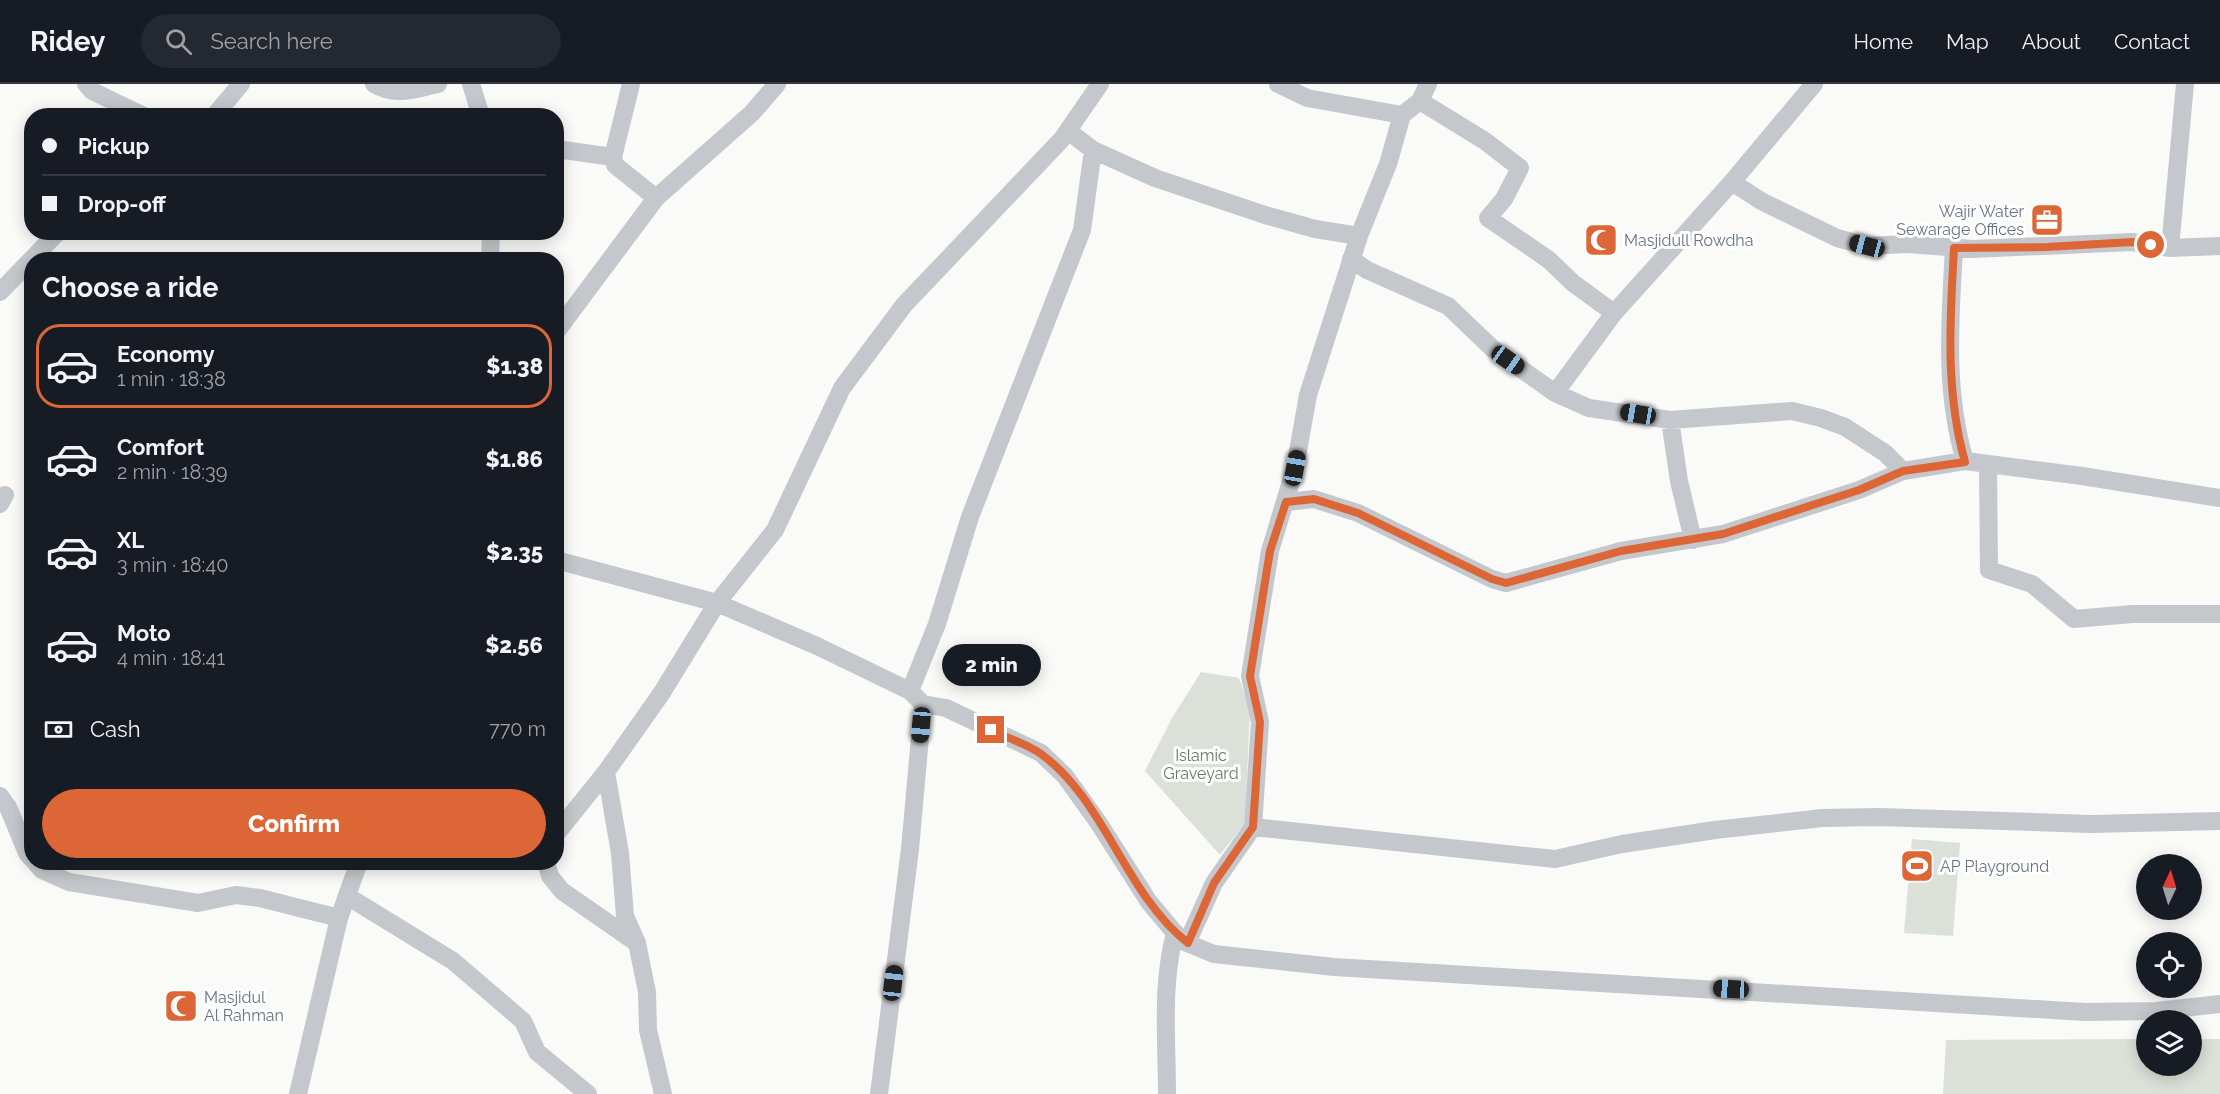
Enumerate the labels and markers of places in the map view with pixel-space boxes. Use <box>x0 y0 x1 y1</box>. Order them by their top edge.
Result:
place label: Wajir Water Sewarage Offices <box>1896 202 2024 239</box>
office icon: Wajir Water Sewarage Offices <box>2029 202 2065 238</box>
mosque icon: Masjidull Rowdha <box>1583 222 1619 258</box>
place label: Masjidull Rowdha <box>1624 231 1753 250</box>
sports icon: AP Playground <box>1899 848 1935 884</box>
place label: AP Playground <box>1940 857 2049 876</box>
mosque icon: Masjidul Al Rahman <box>163 988 199 1024</box>
place label: Masjidul Al Rahman <box>204 988 284 1025</box>

